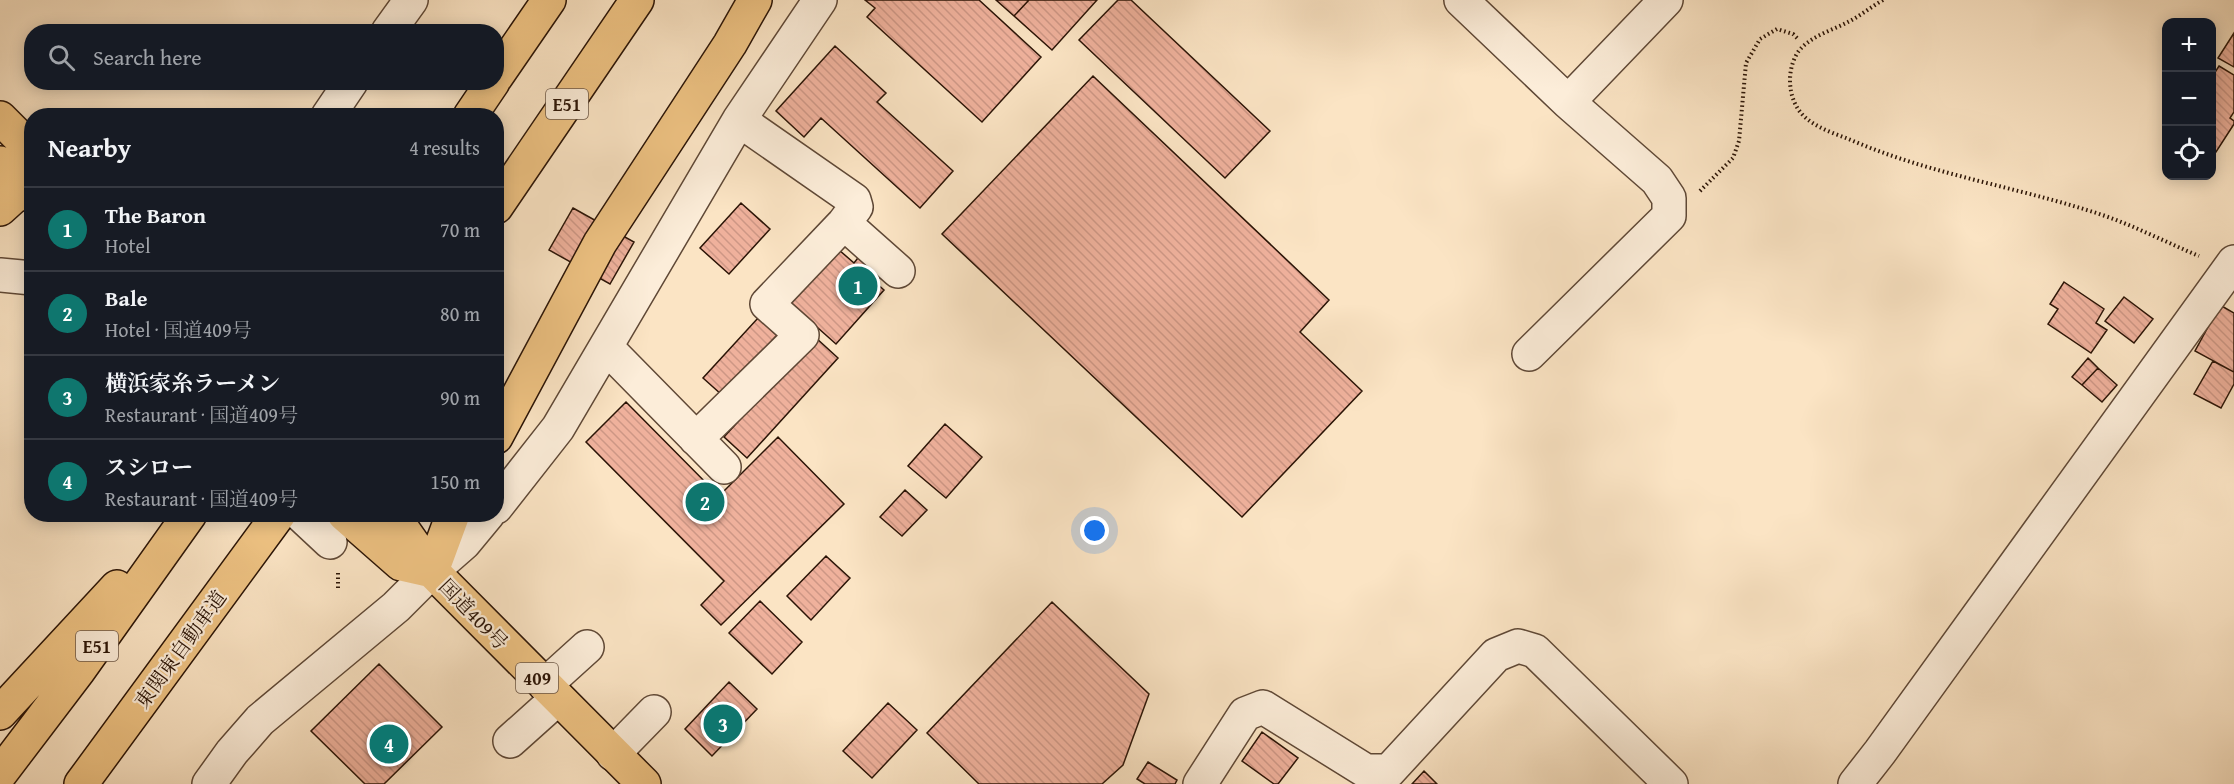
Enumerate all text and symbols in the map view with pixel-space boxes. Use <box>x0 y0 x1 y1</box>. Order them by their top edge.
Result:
map controls <box>2162 18 2216 180</box>
button: + <box>2162 18 2216 72</box>
search box <box>24 24 504 90</box>
icon: search <box>45 41 78 74</box>
text: Search here <box>93 41 202 73</box>
button: − <box>2162 72 2216 126</box>
road number: E51 <box>546 89 588 119</box>
button: locate <box>2162 126 2216 180</box>
text: Nearby <box>48 128 131 167</box>
text: 4 results <box>409 133 480 162</box>
text: The Baron <box>105 199 206 231</box>
text: 1 <box>62 215 73 244</box>
text: 70 m <box>440 215 480 244</box>
text: Hotel <box>105 231 151 260</box>
pin: 1 <box>838 264 878 308</box>
text: Bale <box>105 282 148 314</box>
text: 2 <box>62 299 73 328</box>
text: 80 m <box>440 299 480 328</box>
text: Hotel · 国道409号 <box>105 315 252 344</box>
text: 横浜家糸ラーメン <box>105 367 280 399</box>
text: 3 <box>62 383 73 412</box>
text: 90 m <box>440 383 480 412</box>
text: Restaurant · 国道409号 <box>105 400 298 429</box>
text: スシロー <box>105 451 193 483</box>
text: 4 <box>62 467 73 496</box>
text: 150 m <box>430 467 480 496</box>
pin: 2 <box>686 480 724 524</box>
text: Restaurant · 国道409号 <box>105 484 298 513</box>
your location <box>1080 516 1109 545</box>
street label: 国道409号 <box>433 572 515 656</box>
street label: 東関東自動車道 <box>127 584 233 714</box>
road number: E51 <box>76 631 118 661</box>
road number: 409 <box>516 663 558 693</box>
pin: 3 <box>704 702 742 746</box>
pin: 4 <box>370 722 408 766</box>

